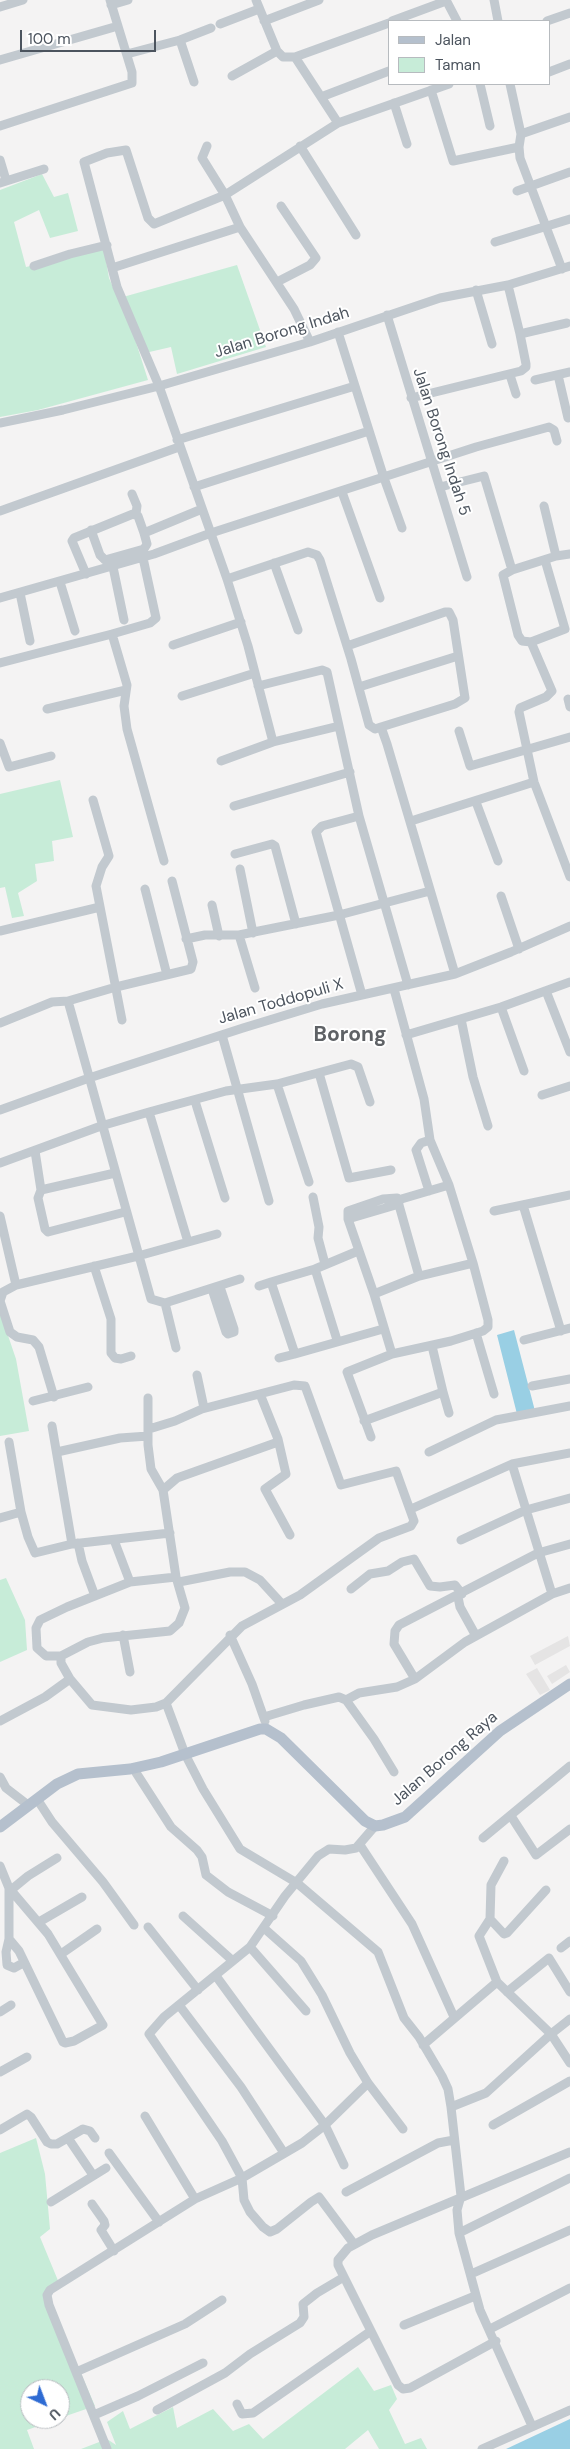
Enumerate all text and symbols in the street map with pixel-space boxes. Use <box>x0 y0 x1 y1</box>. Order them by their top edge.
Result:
scale bar <box>22 20 159 52</box>
legend <box>388 20 550 85</box>
text: 100 m <box>28 29 71 49</box>
text: Jalan <box>435 30 471 50</box>
text: Taman <box>435 55 481 75</box>
street label: Jalan Borong Indah <box>212 303 352 363</box>
street label: Jalan Borong Indah 5 <box>408 366 474 518</box>
street label: Jalan Toddopuli X <box>216 975 346 1029</box>
district label: Borong <box>314 1022 386 1048</box>
street label: Jalan Borong Raya <box>388 1708 502 1810</box>
north arrow <box>20 2379 70 2429</box>
text: U <box>45 2404 64 2424</box>

